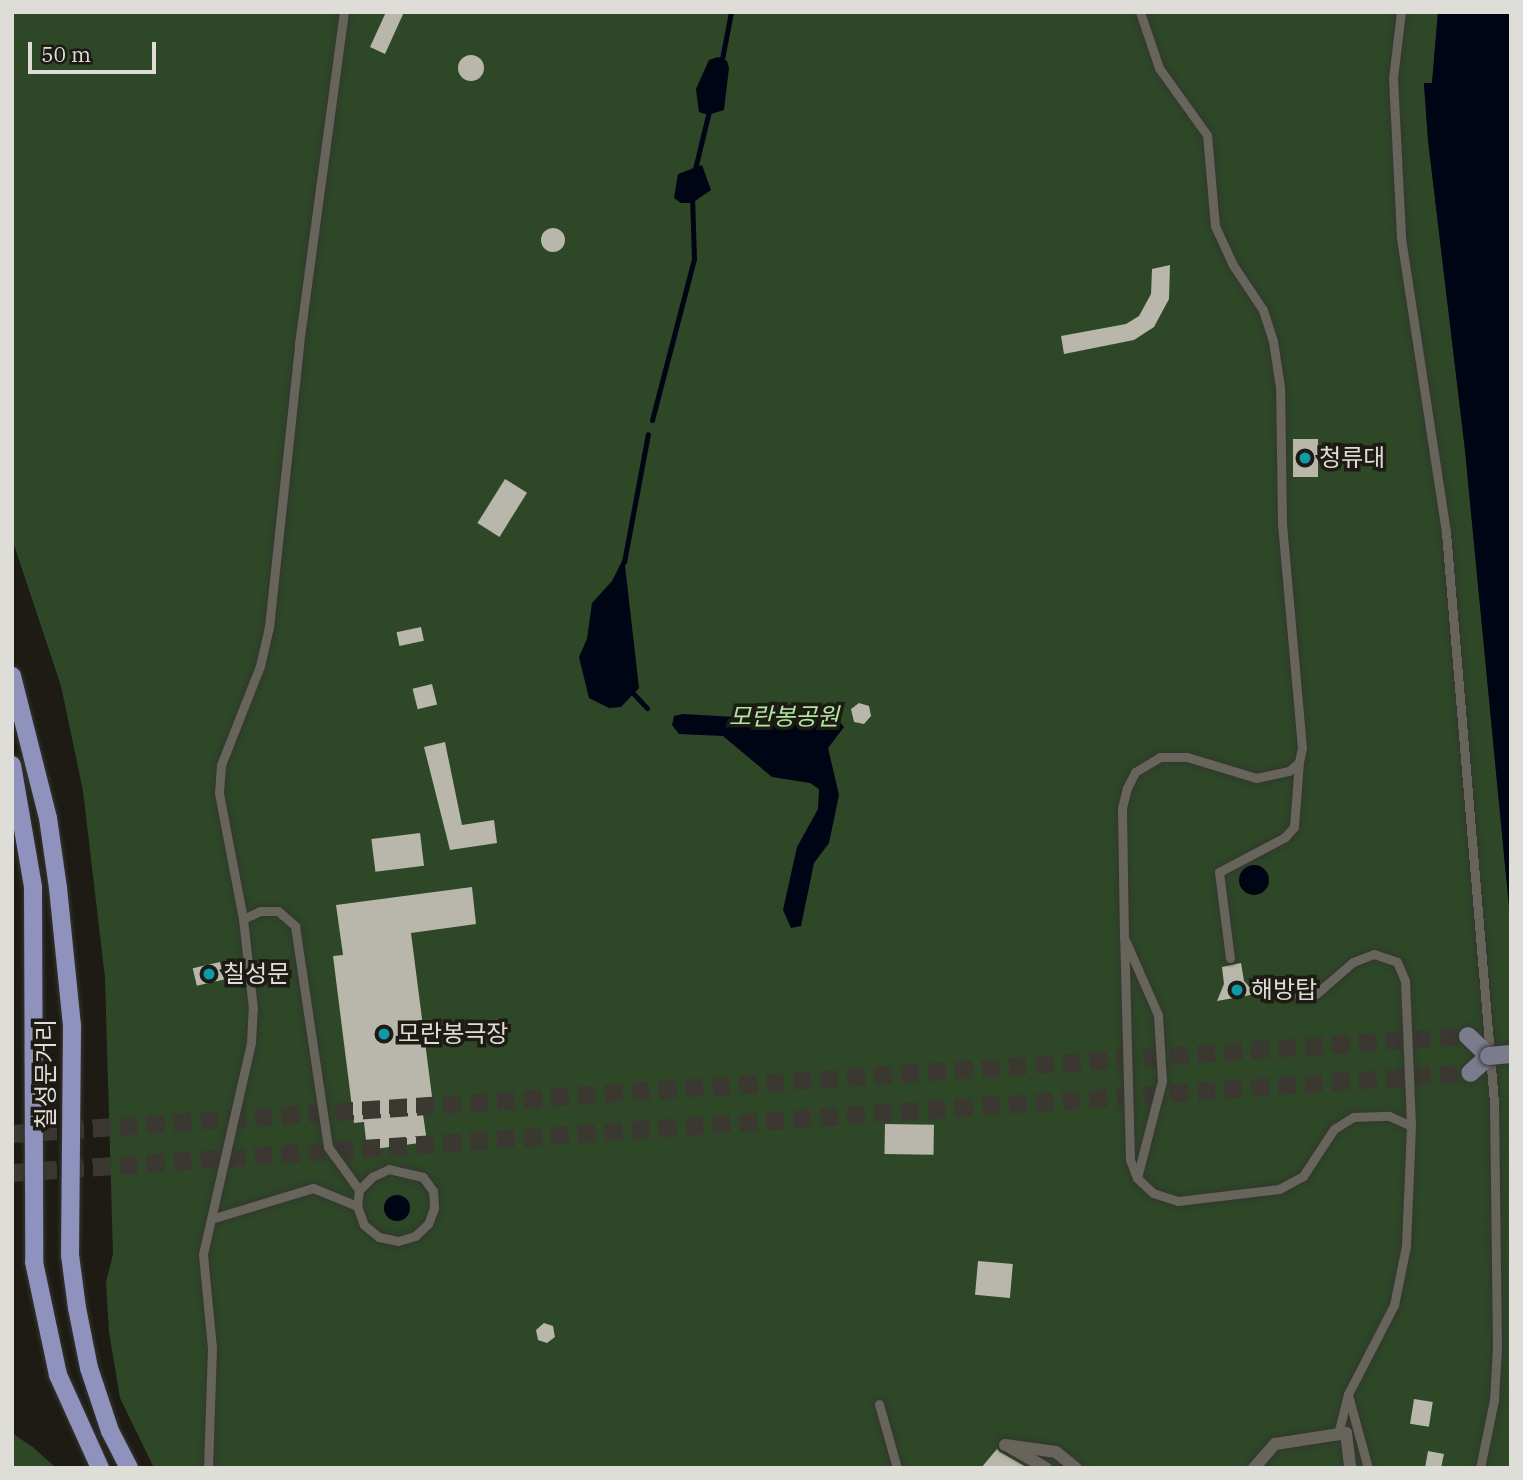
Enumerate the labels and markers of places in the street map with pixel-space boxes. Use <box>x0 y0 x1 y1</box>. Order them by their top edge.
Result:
place label: 청류대 <box>1319 444 1385 472</box>
marker: 청류대 <box>1297 450 1313 466</box>
place label: 칠성문 <box>223 960 289 988</box>
marker: 칠성문 <box>201 966 217 982</box>
place label: 해방탑 <box>1251 976 1317 1004</box>
marker: 해방탑 <box>1229 982 1245 998</box>
place label: 모란봉극장 <box>398 1020 508 1048</box>
marker: 모란봉극장 <box>376 1026 392 1042</box>

